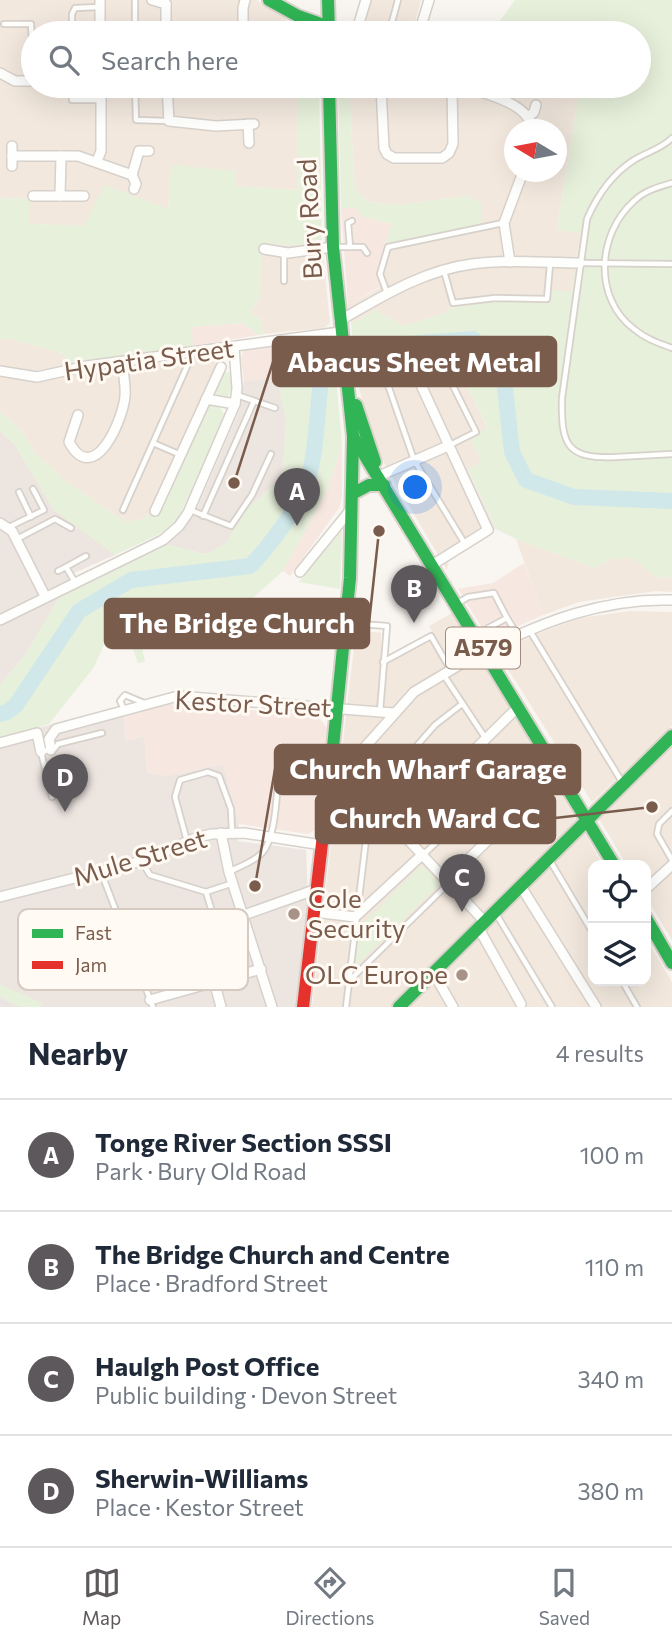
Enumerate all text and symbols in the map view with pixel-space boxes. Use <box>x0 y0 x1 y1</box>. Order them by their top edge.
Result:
search box <box>21 21 651 98</box>
icon: search <box>45 41 83 79</box>
text: Search here <box>101 44 239 75</box>
north arrow <box>504 119 567 182</box>
street label: Bury Road <box>290 158 327 280</box>
street label: Hypatia Street <box>62 331 236 386</box>
callout: Abacus Sheet Metal <box>273 337 556 386</box>
text: Abacus Sheet Metal <box>287 344 541 378</box>
pin: A <box>274 468 320 526</box>
your location <box>398 470 432 504</box>
pin: B <box>391 565 437 623</box>
callout: The Bridge Church <box>105 599 369 648</box>
text: The Bridge Church <box>119 605 355 639</box>
road number: A579 <box>446 628 520 668</box>
street label: Kestor Street <box>174 683 332 722</box>
callout: Church Wharf Garage <box>275 745 580 794</box>
text: Church Wharf Garage <box>289 751 567 785</box>
pin: D <box>42 754 88 812</box>
callout: Church Ward CC <box>316 794 555 843</box>
text: Church Ward CC <box>329 800 541 834</box>
street label: Mule Street <box>69 822 210 892</box>
pin: C <box>439 854 485 912</box>
map controls <box>588 860 651 986</box>
button: locate <box>588 860 651 923</box>
place label: Cole Security <box>308 882 406 943</box>
marker: Cole Security <box>286 906 302 922</box>
legend <box>18 909 248 990</box>
text: Fast <box>75 921 112 944</box>
button: layers <box>588 923 651 986</box>
text: Jam <box>75 953 107 976</box>
place label: OLC Europe <box>305 958 448 989</box>
marker: OLC Europe <box>454 967 470 983</box>
text: Nearby <box>28 1034 128 1071</box>
text: 4 results <box>556 1039 644 1067</box>
text: Tonge River Section SSSI <box>95 1126 392 1157</box>
text: A <box>43 1141 59 1169</box>
text: 100 m <box>580 1141 644 1169</box>
text: Park · Bury Old Road <box>95 1157 307 1185</box>
text: The Bridge Church and Centre <box>95 1238 450 1269</box>
text: B <box>43 1253 59 1281</box>
text: 110 m <box>585 1253 644 1281</box>
text: Place · Bradford Street <box>95 1269 328 1297</box>
text: Haulgh Post Office <box>95 1350 319 1381</box>
text: C <box>43 1365 59 1393</box>
text: 340 m <box>578 1365 644 1393</box>
text: Public building · Devon Street <box>95 1381 397 1409</box>
text: Sherwin-Williams <box>95 1462 308 1493</box>
text: D <box>43 1477 59 1505</box>
text: 380 m <box>577 1477 644 1505</box>
text: Place · Kestor Street <box>95 1493 304 1521</box>
tab: Map <box>82 1564 121 1629</box>
tab: Directions <box>285 1564 375 1629</box>
tab: Saved <box>539 1564 590 1629</box>

